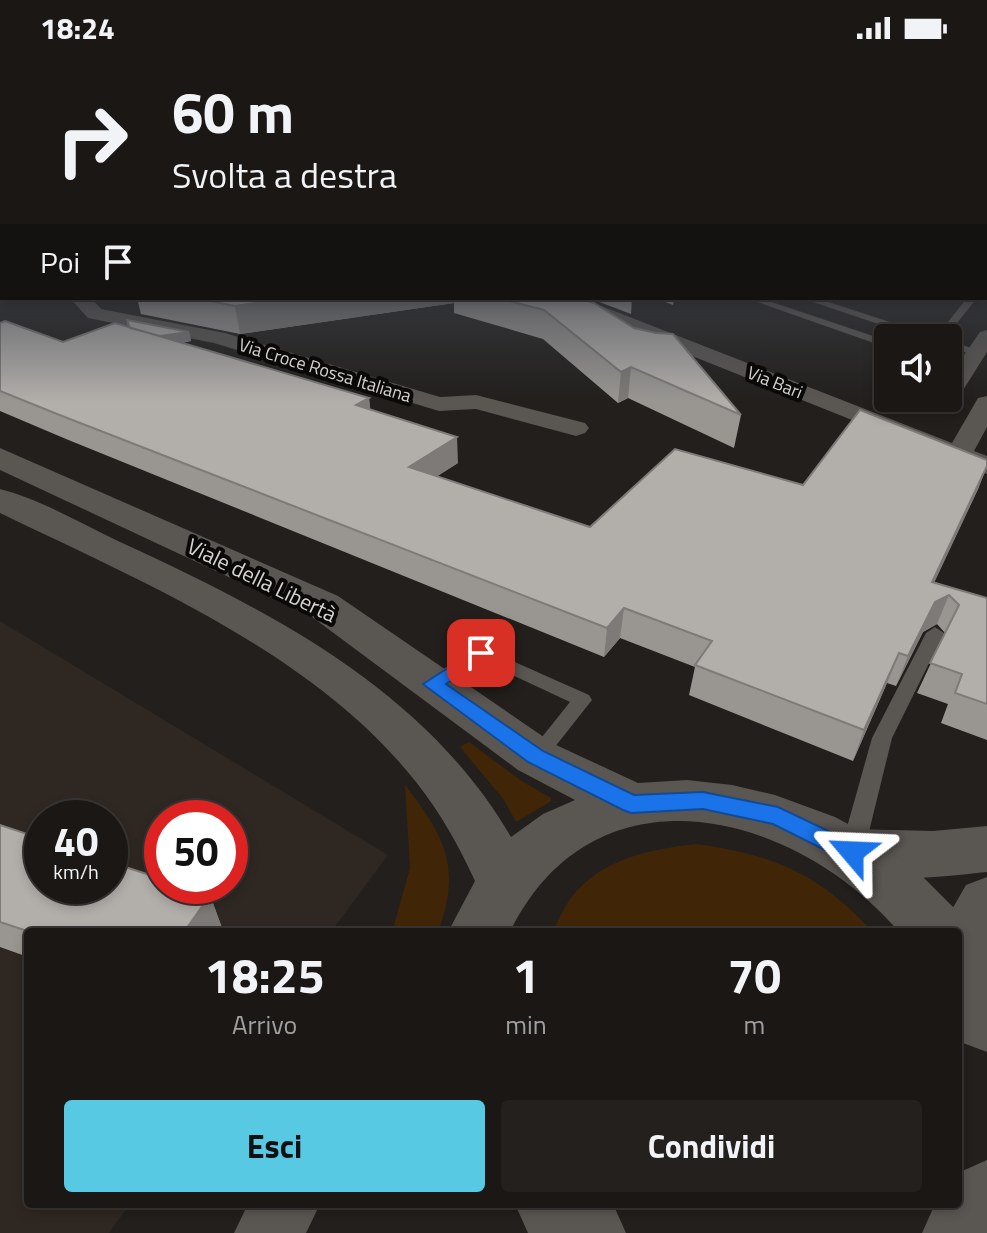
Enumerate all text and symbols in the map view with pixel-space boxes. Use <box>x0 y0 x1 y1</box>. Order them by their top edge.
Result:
text: 18:24 <box>40 5 115 51</box>
text: 60 m <box>172 70 294 155</box>
icon: right <box>40 88 144 192</box>
text: Svolta a destra <box>172 147 397 202</box>
text: Poi <box>40 239 80 285</box>
icon: arrive <box>96 240 140 284</box>
map controls <box>874 324 962 412</box>
button: sound <box>874 324 962 412</box>
street label: Via Croce Rossa Italiana <box>235 331 415 409</box>
street label: Via Bari <box>743 359 807 405</box>
street label: Viale della Libertà <box>181 529 343 631</box>
pin <box>447 619 515 687</box>
icon: arrive <box>459 631 503 675</box>
speed limit sign: 50 <box>144 800 248 904</box>
position arrow <box>810 810 894 894</box>
text: 40 <box>54 811 98 872</box>
text: km/h <box>53 856 99 887</box>
text: 18:25 <box>205 939 325 1012</box>
text: 1 <box>513 939 539 1012</box>
text: 70 <box>727 939 781 1012</box>
text: Arrivo <box>232 1005 297 1044</box>
text: min <box>505 1005 547 1044</box>
text: m <box>743 1005 765 1044</box>
button: Esci <box>64 1100 485 1192</box>
button: Condividi <box>501 1100 922 1192</box>

